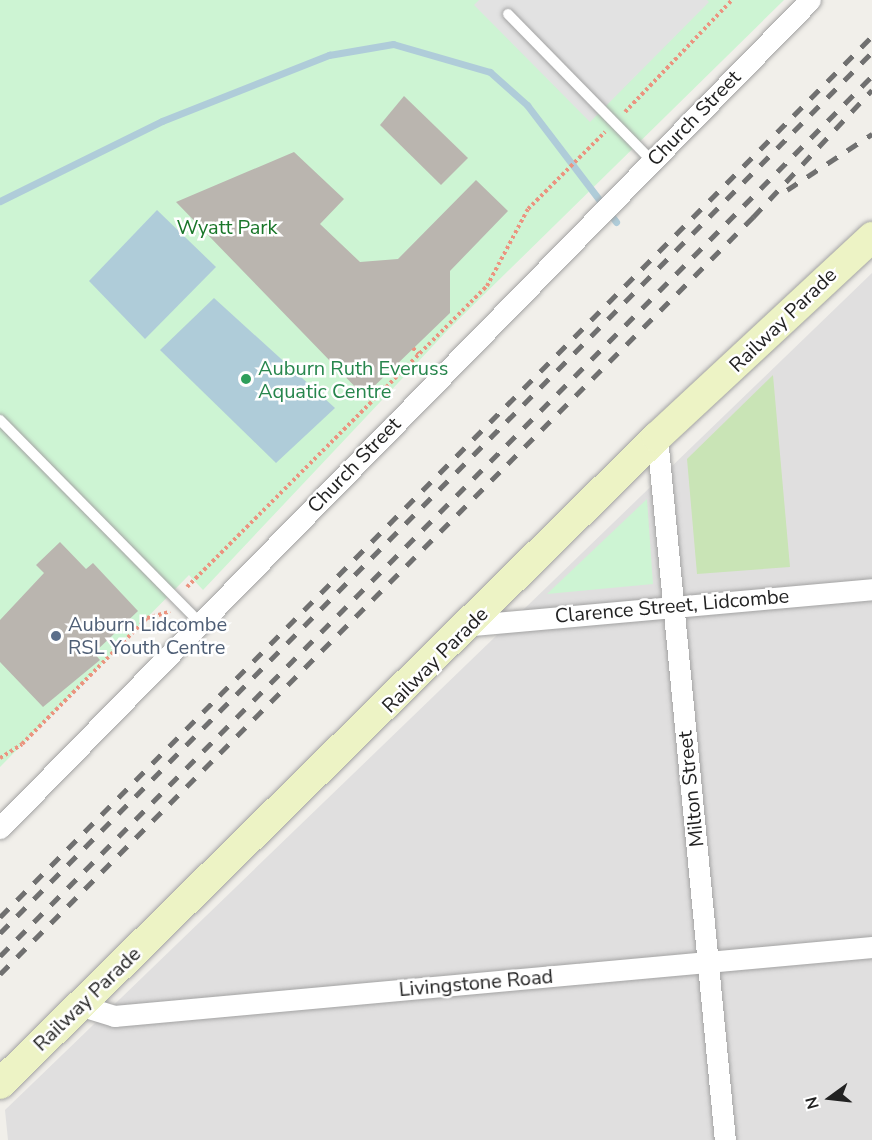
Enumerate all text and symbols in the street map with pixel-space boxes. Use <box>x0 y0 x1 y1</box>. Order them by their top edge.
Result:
street label: Church Street <box>643 65 745 171</box>
park label: Wyatt Park <box>177 215 277 239</box>
street label: Railway Parade <box>724 263 842 377</box>
place label: Auburn Ruth Everuss Aquatic Centre <box>258 356 448 403</box>
marker: Auburn Ruth Everuss Aquatic Centre <box>239 372 253 386</box>
street label: Church Street <box>303 412 405 518</box>
street label: Clarence Street, Lidcombe <box>554 584 790 628</box>
street label: Railway Parade <box>377 602 493 718</box>
place label: Auburn Lidcombe RSL Youth Centre <box>68 612 227 659</box>
marker: Auburn Lidcombe RSL Youth Centre <box>49 629 63 643</box>
street label: Milton Street <box>673 730 709 848</box>
street label: Railway Parade <box>28 942 146 1056</box>
street label: Livingstone Road <box>398 964 554 1002</box>
north arrow <box>800 1068 860 1128</box>
text: N <box>800 1094 825 1111</box>

